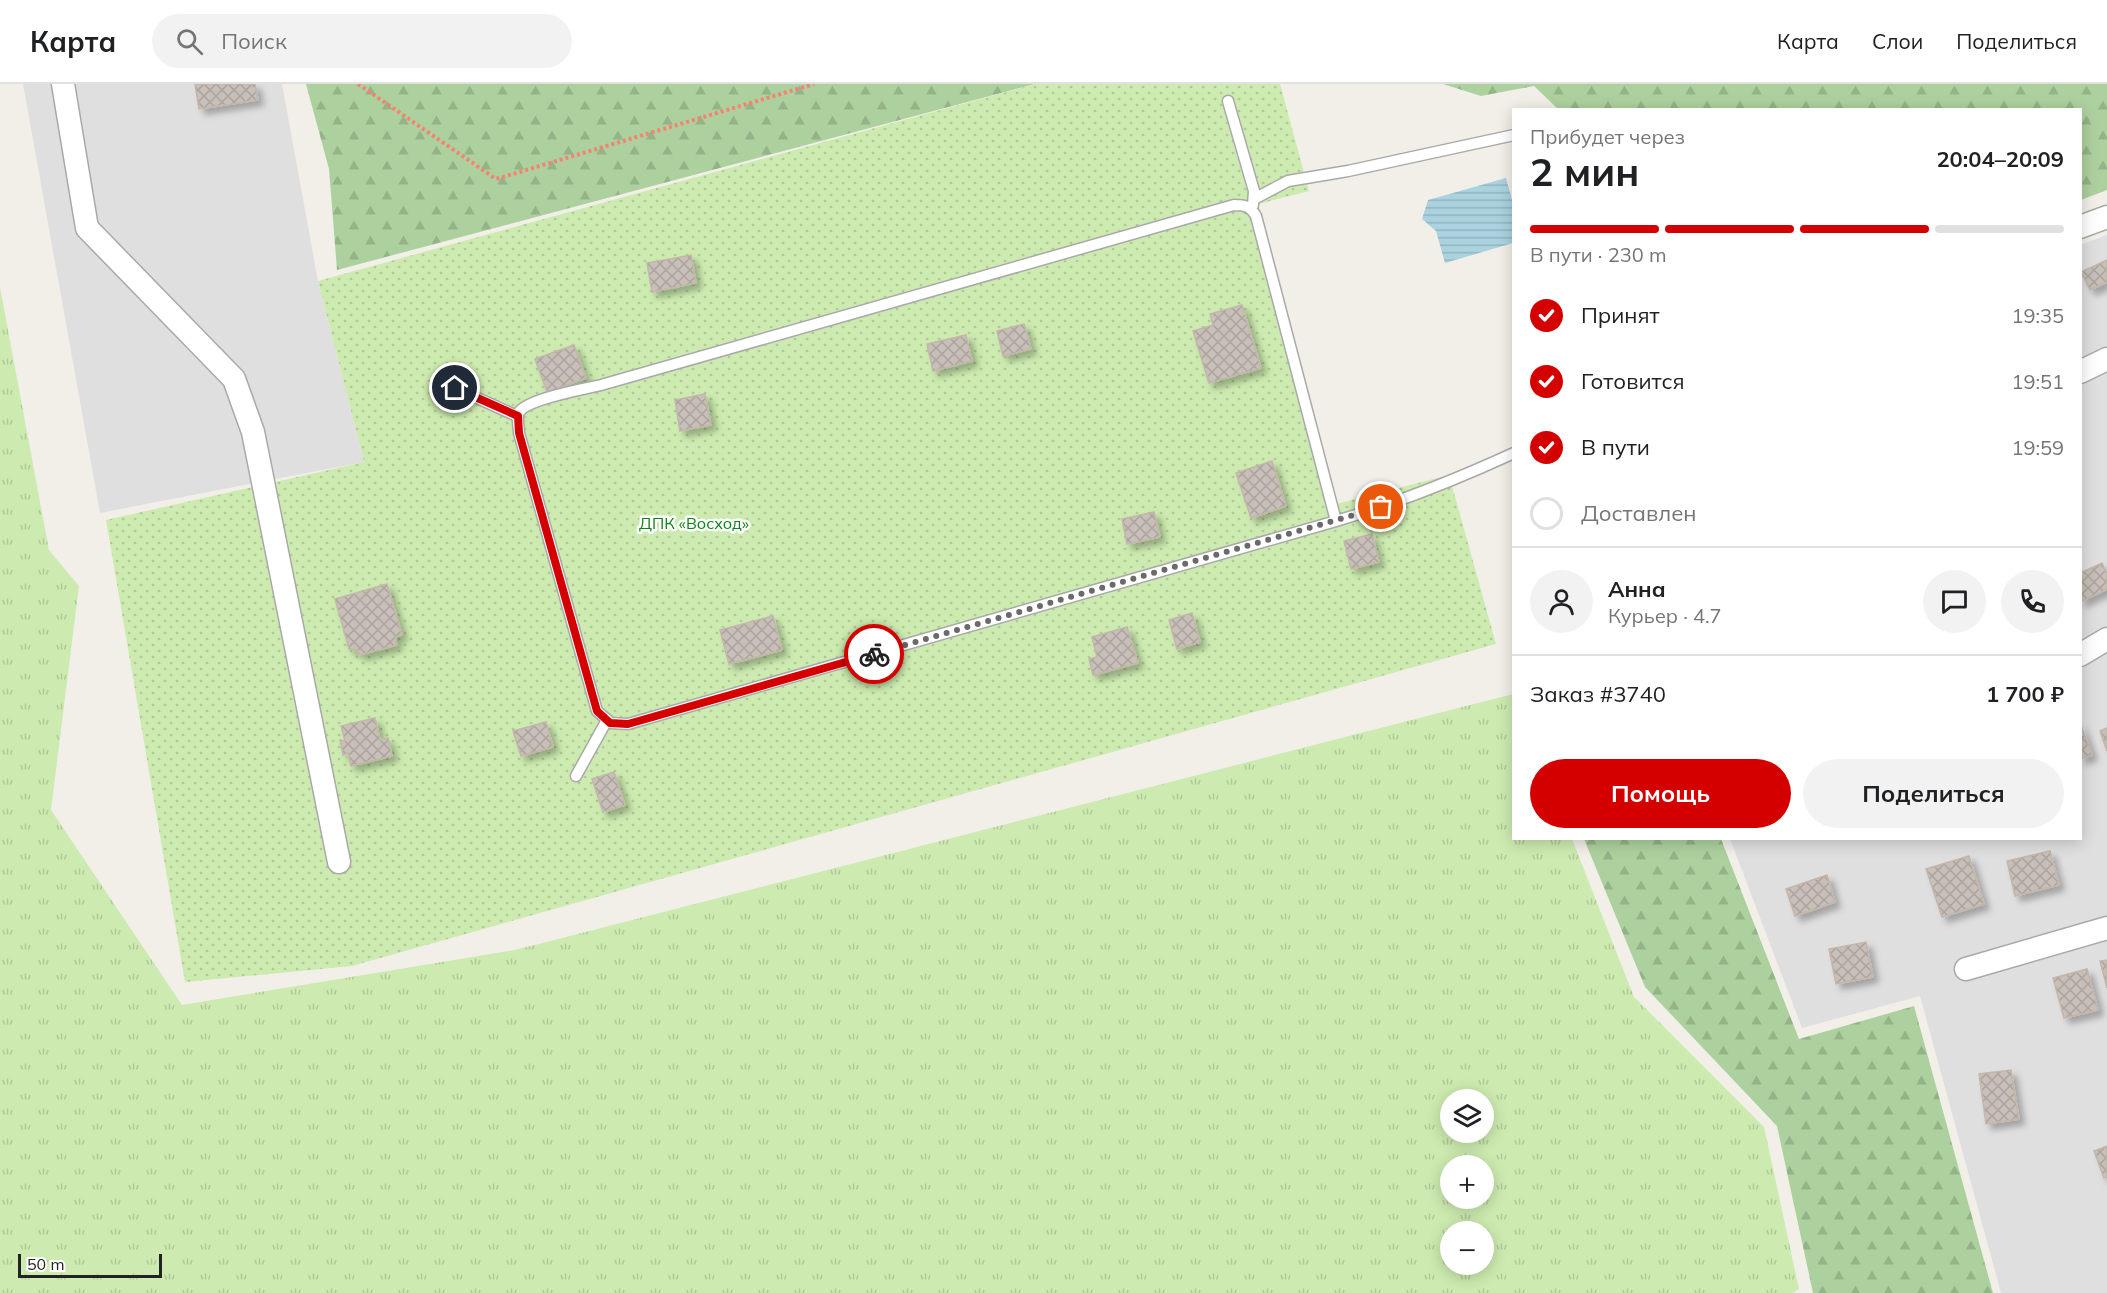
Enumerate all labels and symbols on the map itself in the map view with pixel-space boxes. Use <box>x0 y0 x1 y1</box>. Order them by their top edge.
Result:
pin <box>429 362 480 413</box>
pin <box>1355 481 1406 532</box>
park label: ДПК «Восход» <box>639 513 749 533</box>
courier <box>844 624 904 684</box>
scale bar <box>18 1251 162 1278</box>

